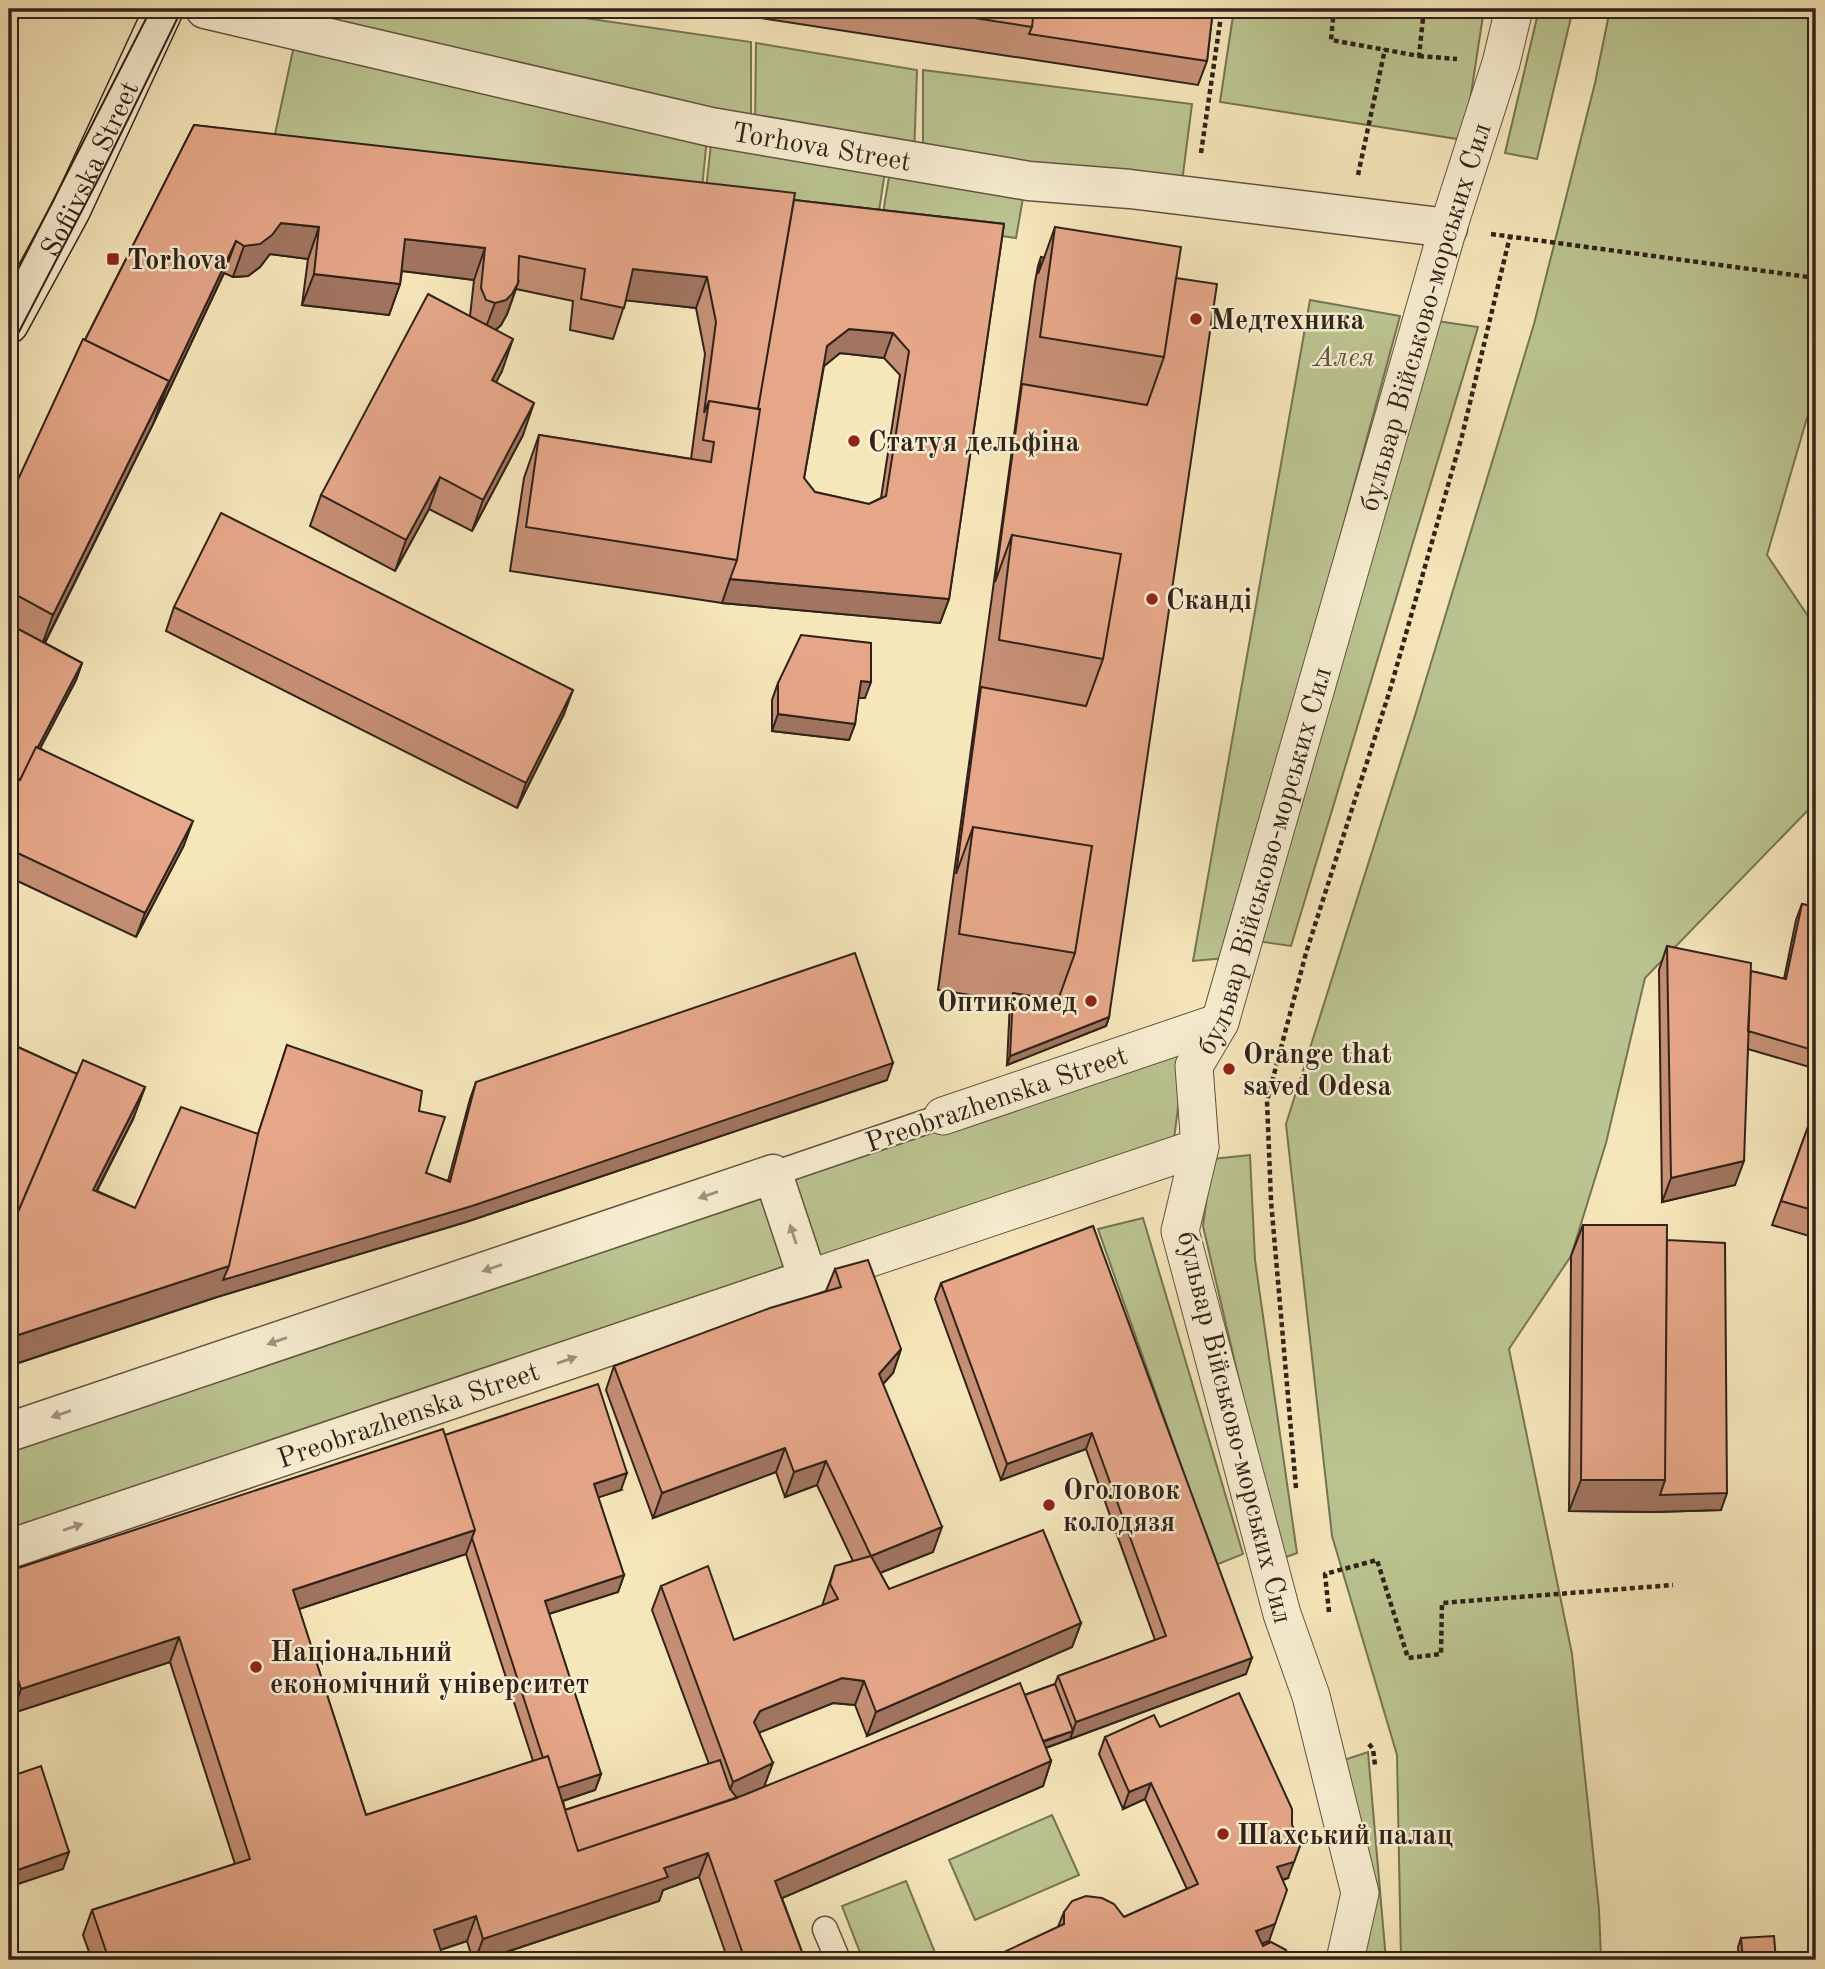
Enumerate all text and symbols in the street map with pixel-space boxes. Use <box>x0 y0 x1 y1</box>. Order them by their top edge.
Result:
street label: Sofiivska Street <box>37 78 146 262</box>
street label: Torhova Street <box>730 120 913 178</box>
street label: бульвар Військово-морських Сил <box>1356 120 1498 515</box>
place label: Torhova <box>127 248 227 276</box>
marker: Torhova <box>105 251 121 267</box>
place label: Медтехника <box>1210 308 1365 336</box>
marker: Медтехника <box>1188 311 1204 327</box>
park label: Алея <box>1311 345 1375 373</box>
place label: Статуя дельфіна <box>868 429 1080 458</box>
marker: Статуя дельфіна <box>846 433 862 449</box>
place label: Сканді <box>1166 587 1252 616</box>
marker: Сканді <box>1144 591 1160 607</box>
street label: бульвар Військово-морських Сил <box>1193 664 1338 1060</box>
place label: Оптикомед <box>937 989 1077 1018</box>
marker: Оптикомед <box>1083 993 1099 1009</box>
place label: Orange that saved Odesa <box>1243 1042 1392 1102</box>
street label: Preobrazhenska Street <box>862 1043 1132 1159</box>
marker: Orange that saved Odesa <box>1221 1061 1237 1077</box>
one-way arrow <box>697 1191 718 1201</box>
one-way arrow <box>787 1223 798 1244</box>
street label: бульвар Військово-морських Сил <box>1171 1229 1295 1627</box>
one-way arrow <box>482 1263 503 1274</box>
one-way arrow <box>266 1336 287 1347</box>
one-way arrow <box>557 1354 578 1365</box>
street label: Preobrazhenska Street <box>274 1359 544 1475</box>
one-way arrow <box>51 1409 72 1420</box>
place label: Оголовок колодязя <box>1063 1477 1180 1538</box>
marker: Оголовок колодязя <box>1041 1497 1057 1513</box>
one-way arrow <box>63 1521 84 1532</box>
place label: Національний економічний університет <box>270 1639 589 1700</box>
marker: Національний економічний університет <box>248 1659 264 1675</box>
place label: Шахський палац <box>1237 1823 1453 1851</box>
marker: Шахський палац <box>1215 1826 1231 1842</box>

